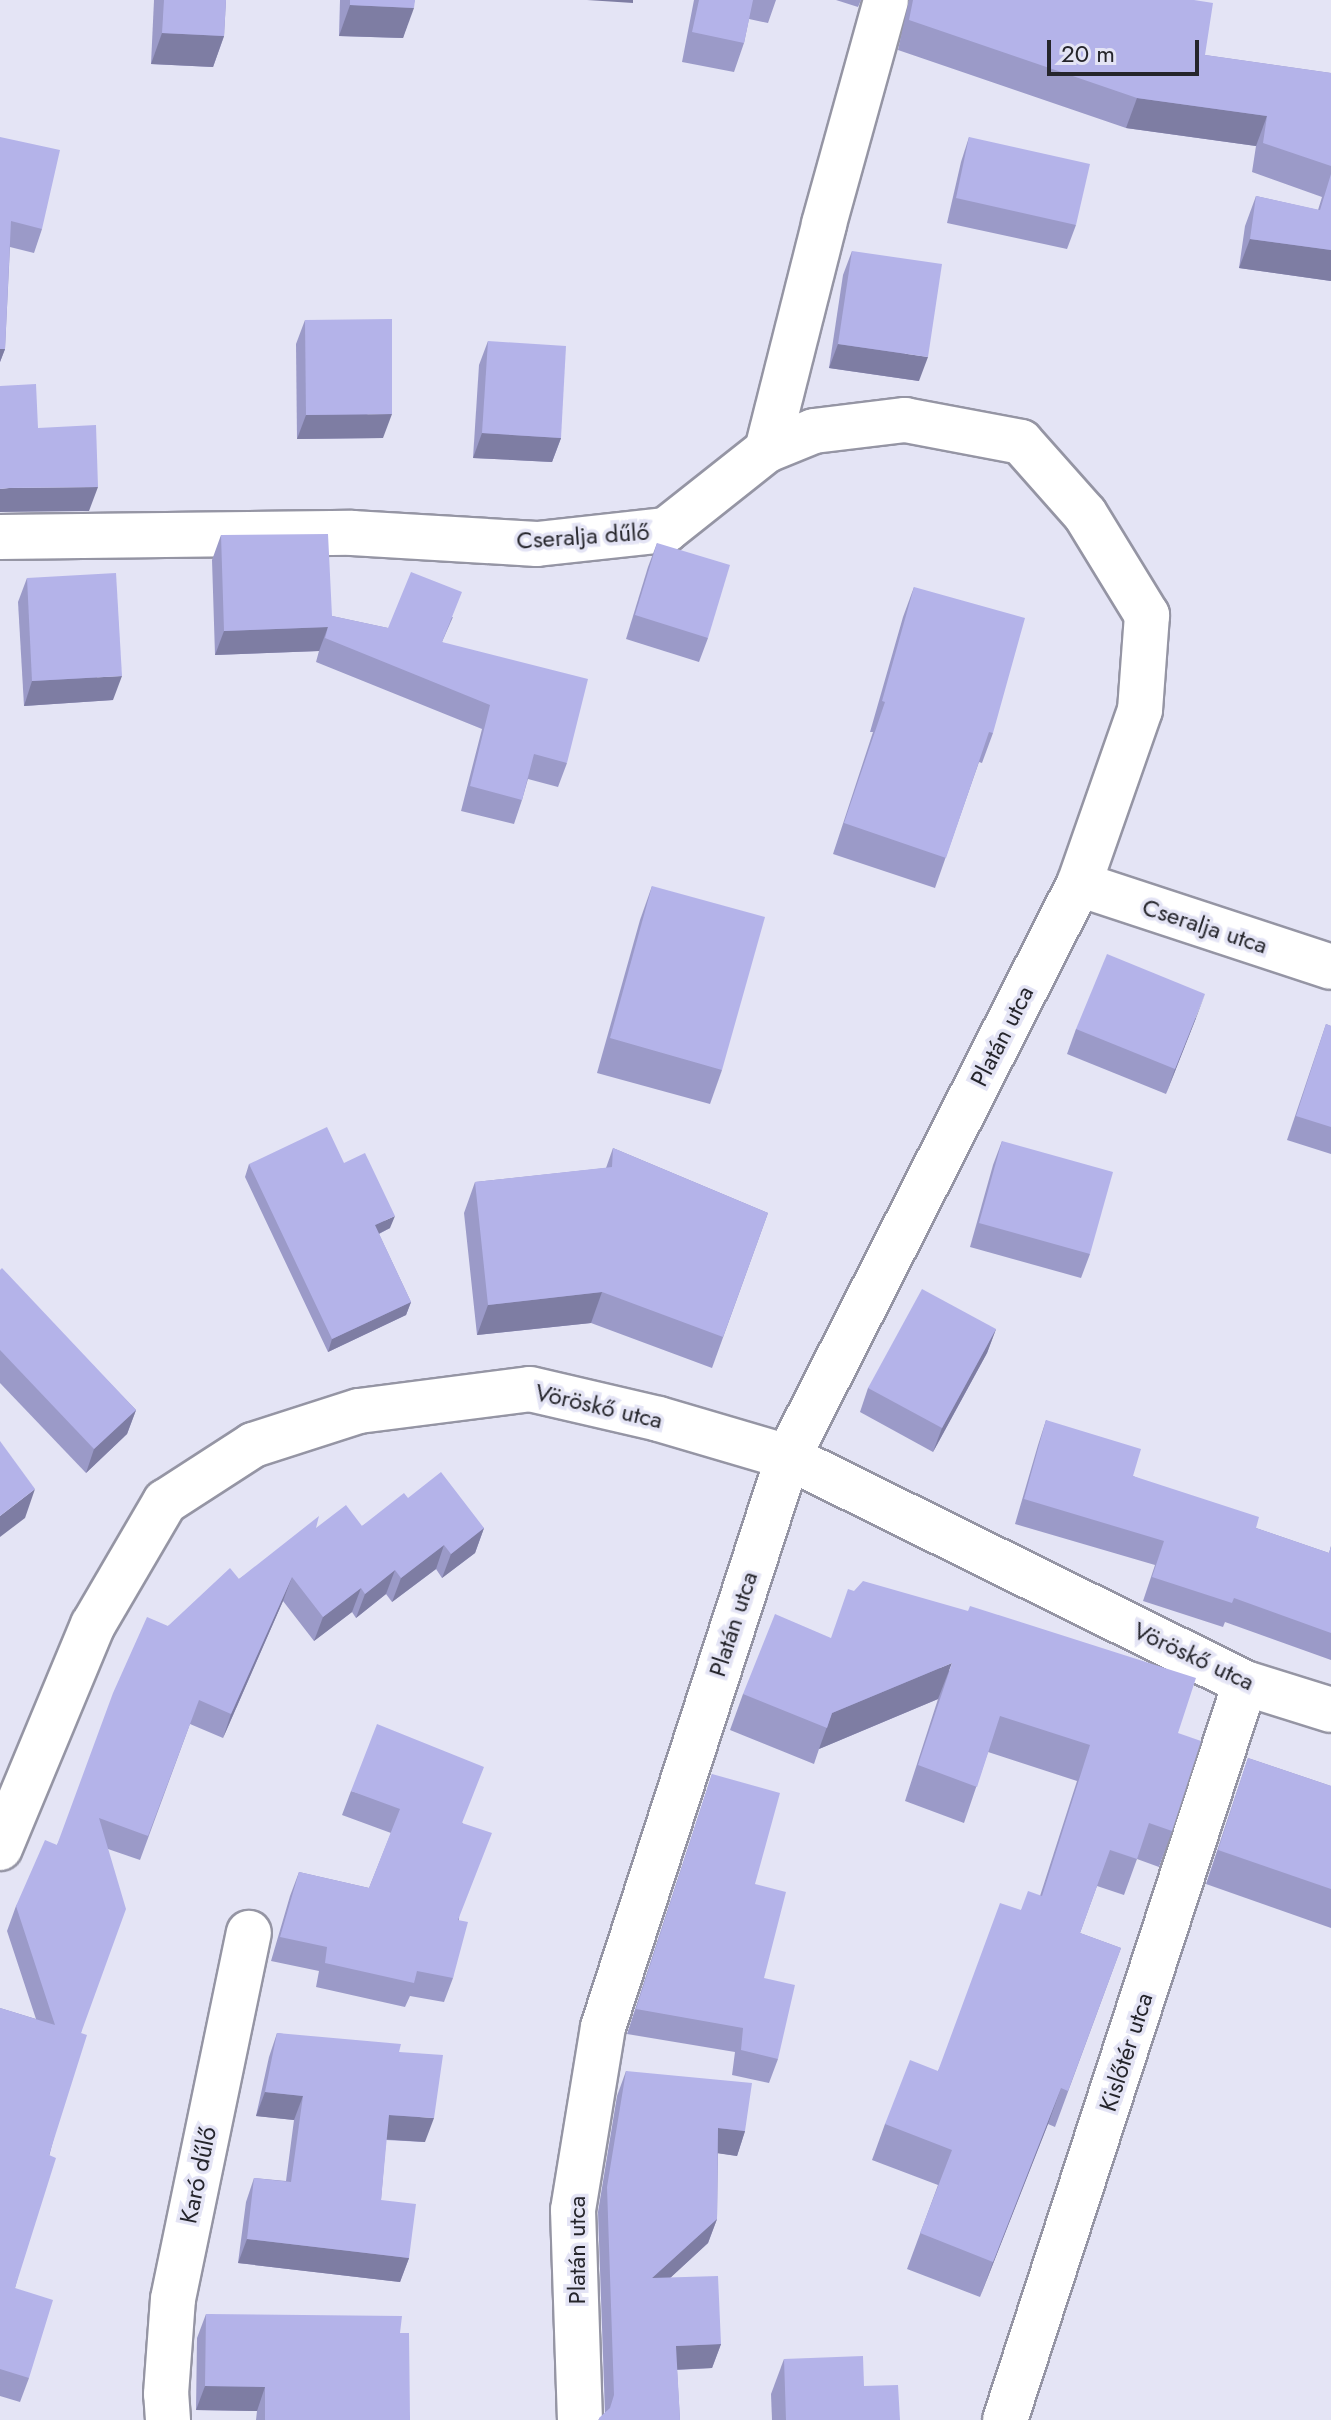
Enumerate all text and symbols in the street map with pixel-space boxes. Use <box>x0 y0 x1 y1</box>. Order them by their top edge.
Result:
scale bar <box>1051 24 1203 74</box>
text: 20 m <box>1061 36 1115 71</box>
street label: Cseralja dűlő <box>515 517 651 555</box>
street label: Cseralja utca <box>1139 892 1271 960</box>
street label: Platán utca <box>964 981 1040 1091</box>
street label: Vöröskő utca <box>532 1377 666 1435</box>
street label: Platán utca <box>702 1568 764 1680</box>
street label: Vöröskő utca <box>1129 1615 1259 1697</box>
street label: Kislőtér utca <box>1093 1989 1159 2115</box>
street label: Karó dűlő <box>174 2124 222 2226</box>
street label: Platán utca <box>563 2196 591 2304</box>

